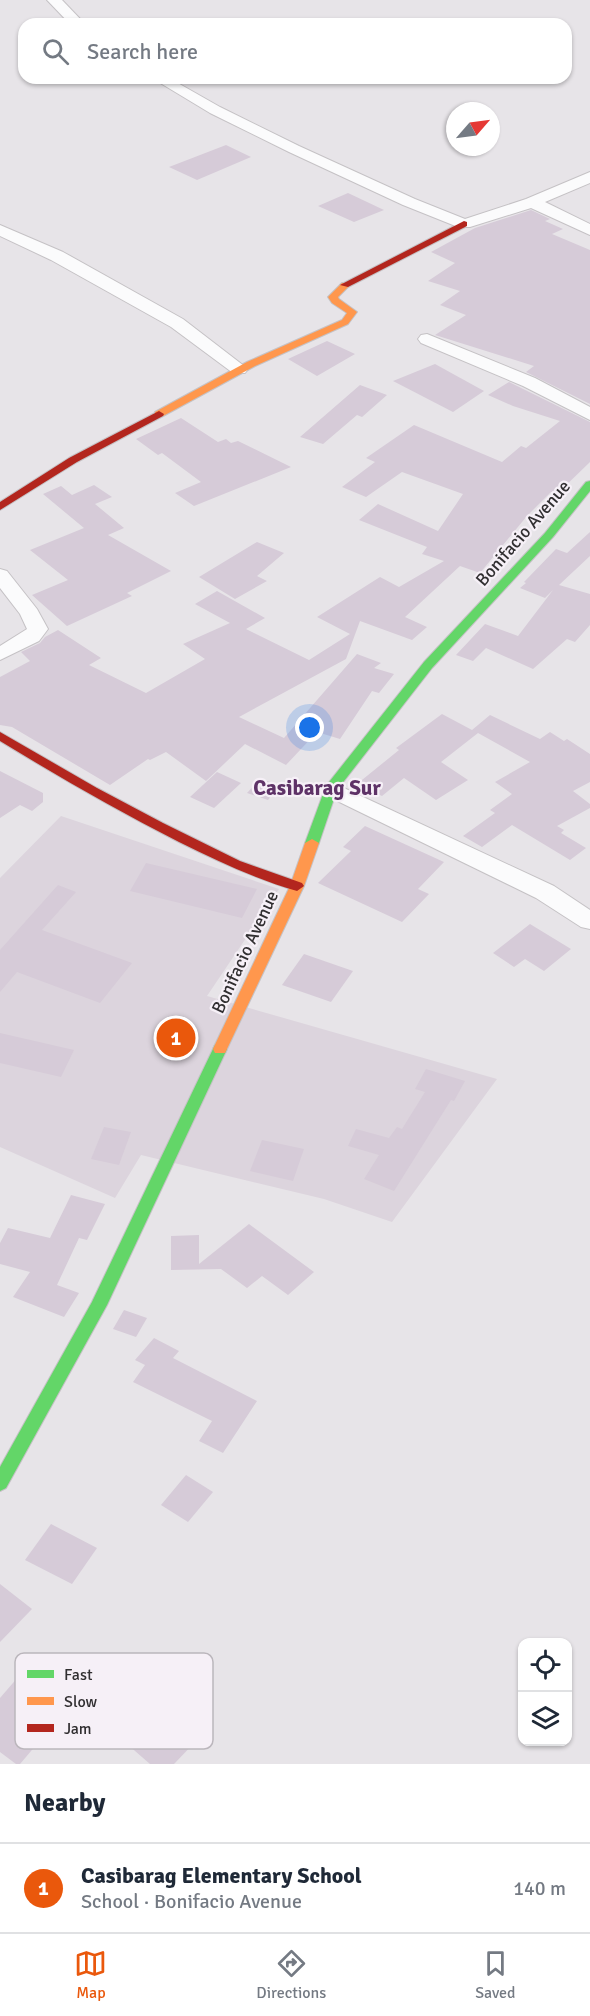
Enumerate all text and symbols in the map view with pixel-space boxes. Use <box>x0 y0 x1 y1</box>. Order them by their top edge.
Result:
search box <box>18 18 572 84</box>
icon: search <box>39 35 72 68</box>
text: Search here <box>87 38 198 65</box>
north arrow <box>446 102 500 156</box>
street label: Bonifacio Avenue <box>471 476 575 590</box>
your location <box>295 713 324 742</box>
district label: Casibarag Sur <box>253 775 381 801</box>
street label: Bonifacio Avenue <box>207 887 283 1017</box>
pin: 1 <box>156 1016 195 1060</box>
map controls <box>518 1638 572 1746</box>
button: locate <box>518 1638 572 1692</box>
legend <box>15 1653 213 1749</box>
text: Fast <box>64 1665 93 1685</box>
text: Slow <box>64 1692 98 1712</box>
button: layers <box>518 1692 572 1746</box>
text: Jam <box>64 1719 92 1739</box>
text: Nearby <box>24 1787 105 1819</box>
text: Casibarag Elementary School <box>81 1862 362 1889</box>
text: 1 <box>38 1876 49 1901</box>
text: 140 m <box>513 1876 566 1901</box>
text: School · Bonifacio Avenue <box>81 1889 302 1914</box>
tab: Map <box>74 1947 107 2003</box>
tab: Directions <box>256 1947 326 2003</box>
tab: Saved <box>475 1947 516 2003</box>

